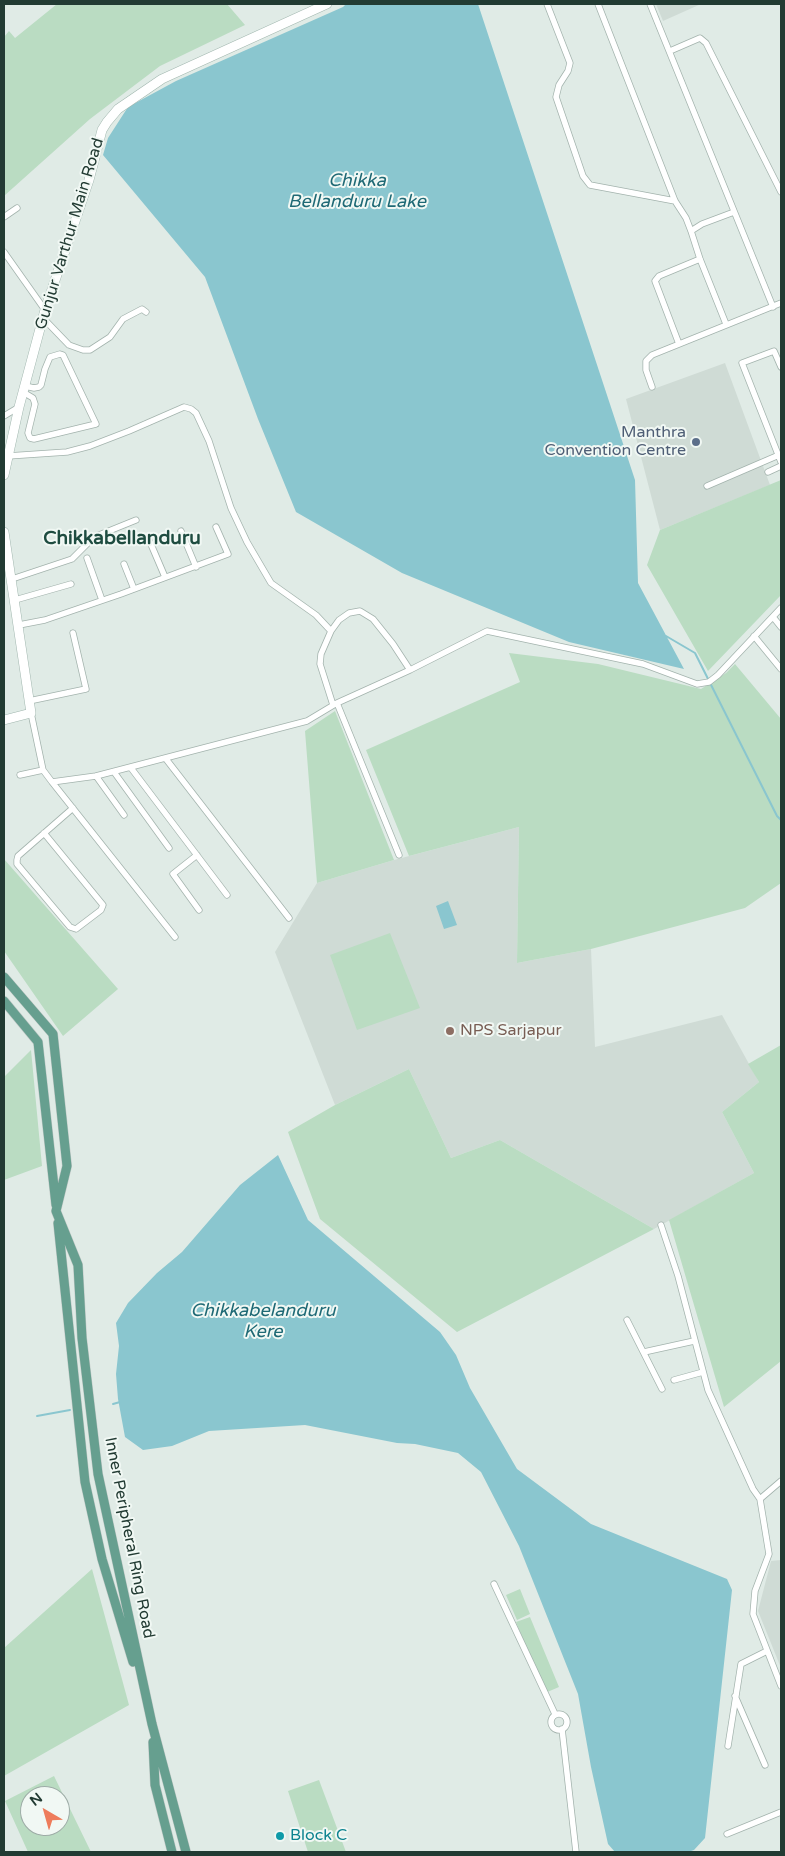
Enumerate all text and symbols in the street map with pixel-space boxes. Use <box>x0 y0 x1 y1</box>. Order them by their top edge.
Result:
street label: Gunjur Varthur Main Road <box>32 136 108 332</box>
water label: Chikka Bellanduru Lake <box>288 170 426 212</box>
place label: Manthra Convention Centre <box>545 423 686 461</box>
marker: Manthra Convention Centre <box>690 436 702 448</box>
district label: Chikkabellanduru <box>43 528 201 550</box>
place label: NPS Sarjapur <box>460 1021 562 1041</box>
marker: NPS Sarjapur <box>444 1025 456 1037</box>
water label: Chikkabelanduru Kere <box>191 1300 335 1342</box>
street label: Inner Peripheral Ring Road <box>100 1436 158 1640</box>
north arrow <box>20 1786 70 1836</box>
text: N <box>26 1789 46 1810</box>
place label: Block C <box>290 1826 347 1846</box>
marker: Block C <box>274 1830 286 1842</box>

